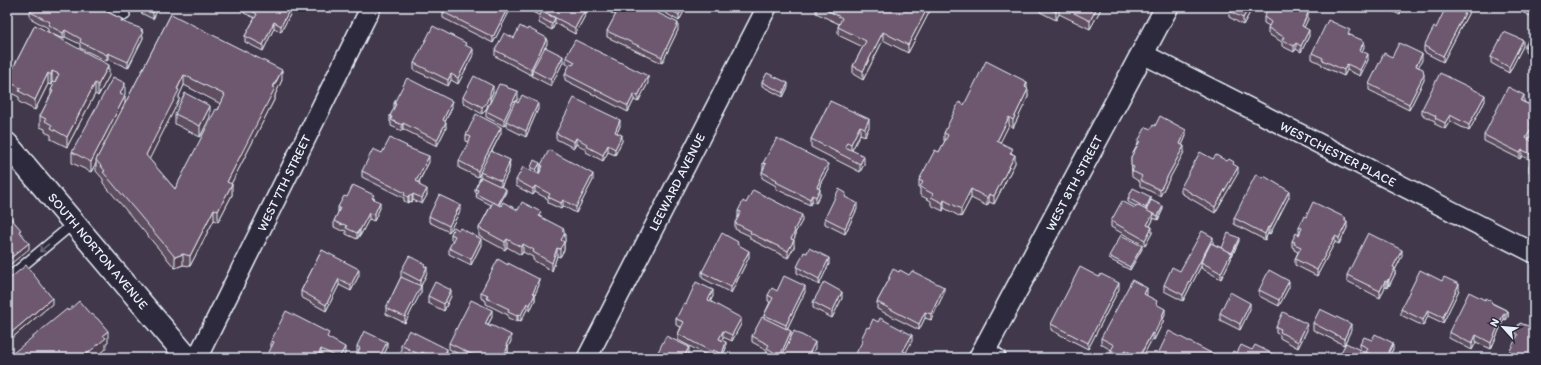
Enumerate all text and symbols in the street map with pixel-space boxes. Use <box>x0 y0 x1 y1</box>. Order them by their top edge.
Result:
street label: WESTCHESTER PLACE <box>1277 118 1399 190</box>
street label: WEST 7TH STREET <box>254 131 314 234</box>
street label: LEEWARD AVENUE <box>646 131 708 233</box>
street label: WEST 8TH STREET <box>1042 132 1106 234</box>
street label: SOUTH NORTON AVENUE <box>45 190 151 312</box>
one-way arrow <box>39 244 49 253</box>
north arrow <box>1483 307 1523 347</box>
text: N <box>1487 316 1502 329</box>

